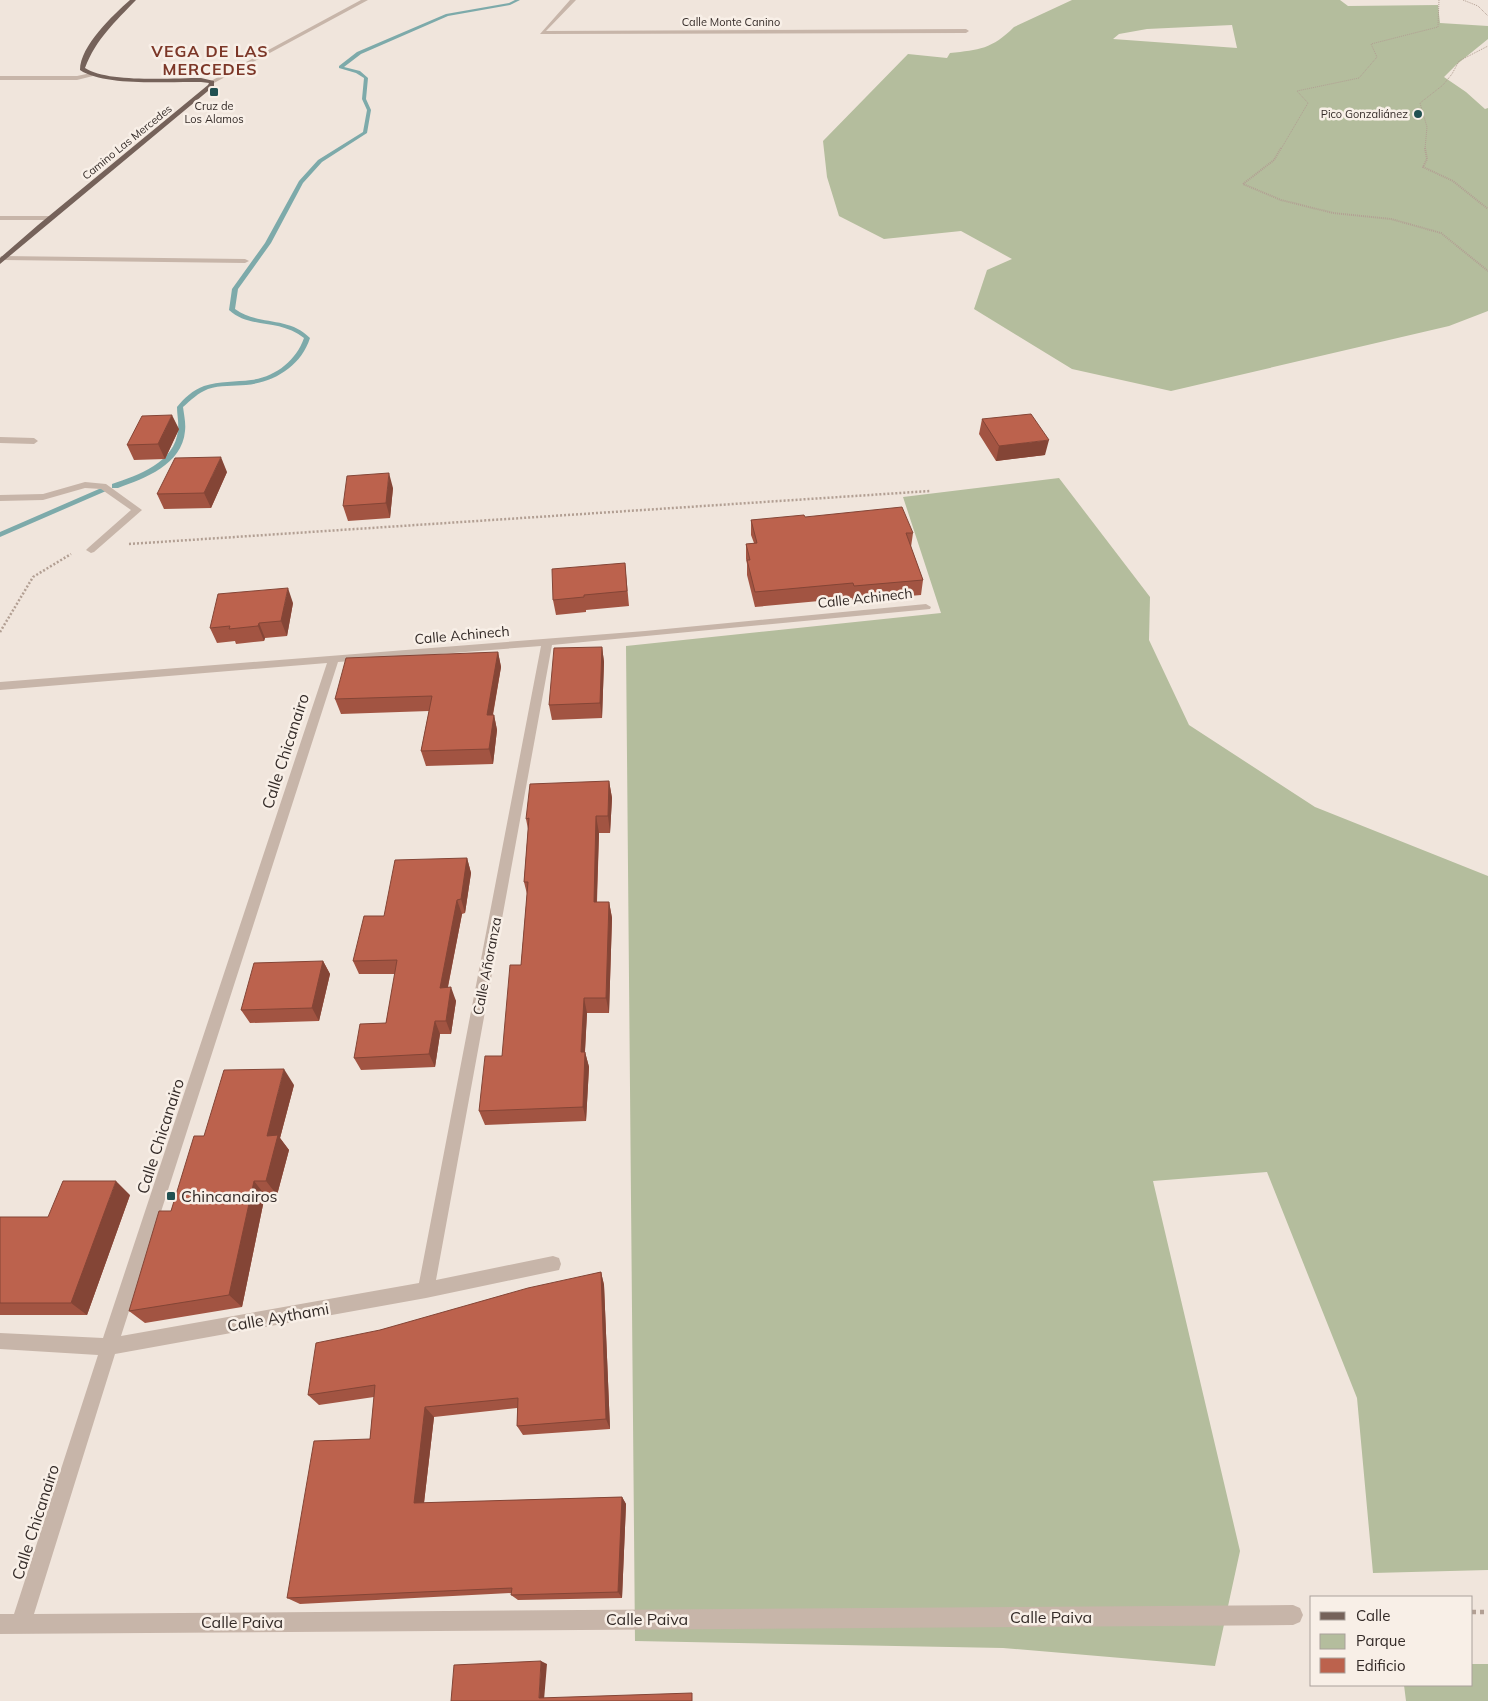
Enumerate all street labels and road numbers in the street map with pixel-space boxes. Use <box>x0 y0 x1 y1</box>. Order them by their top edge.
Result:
street label: Calle Monte Canino <box>682 15 780 29</box>
street label: Camino Las Mercedes <box>79 101 175 183</box>
street label: Calle Achinech <box>817 584 913 612</box>
street label: Calle Achinech <box>414 622 510 648</box>
street label: Calle Chicanairo <box>257 691 313 811</box>
street label: Calle Añoranza <box>469 916 505 1016</box>
street label: Calle Chicanairo <box>132 1076 188 1196</box>
street label: Calle Aythami <box>225 1298 331 1336</box>
street label: Calle Chicanairo <box>7 1462 63 1582</box>
street label: Calle Paiva <box>1010 1607 1092 1627</box>
street label: Calle Paiva <box>606 1609 688 1629</box>
street label: Calle Paiva <box>201 1612 283 1632</box>

